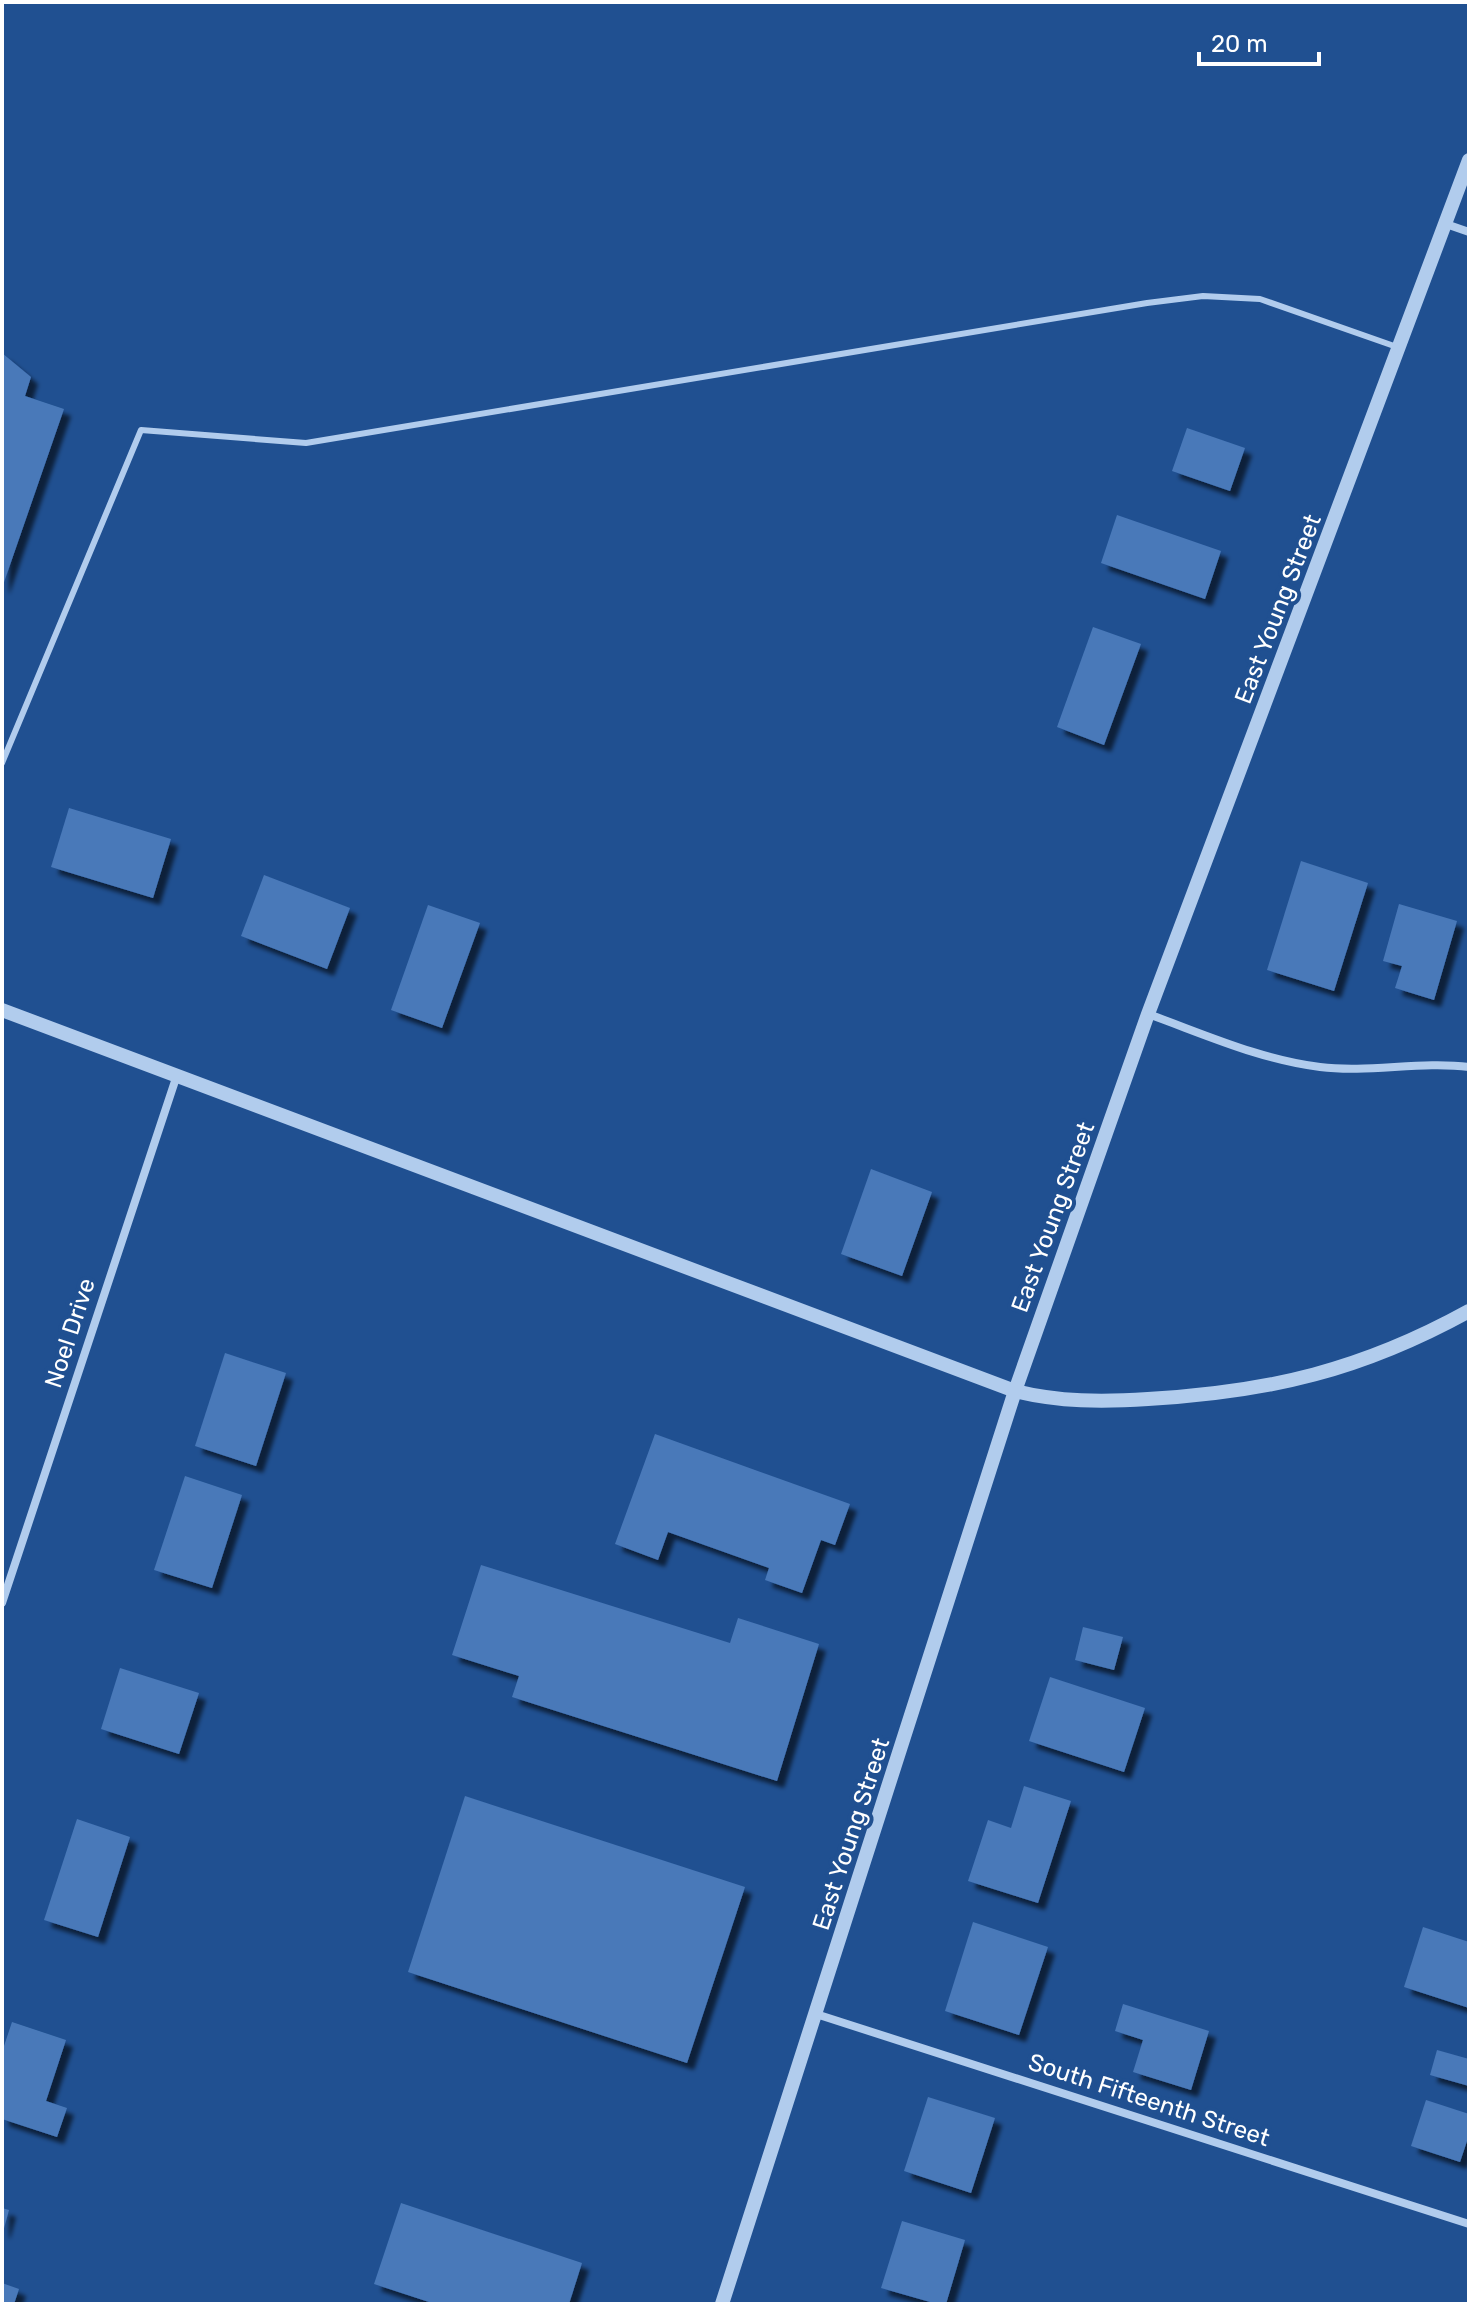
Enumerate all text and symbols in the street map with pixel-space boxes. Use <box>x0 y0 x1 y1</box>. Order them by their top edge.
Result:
scale bar <box>1199 16 1319 66</box>
text: 20 m <box>1211 30 1268 58</box>
street label: East Young Street <box>1229 510 1327 708</box>
street label: East Young Street <box>1006 1118 1100 1316</box>
street label: Noel Drive <box>39 1275 101 1391</box>
street label: East Young Street <box>807 1734 895 1934</box>
street label: South Fifteenth Street <box>1025 2048 1273 2152</box>

